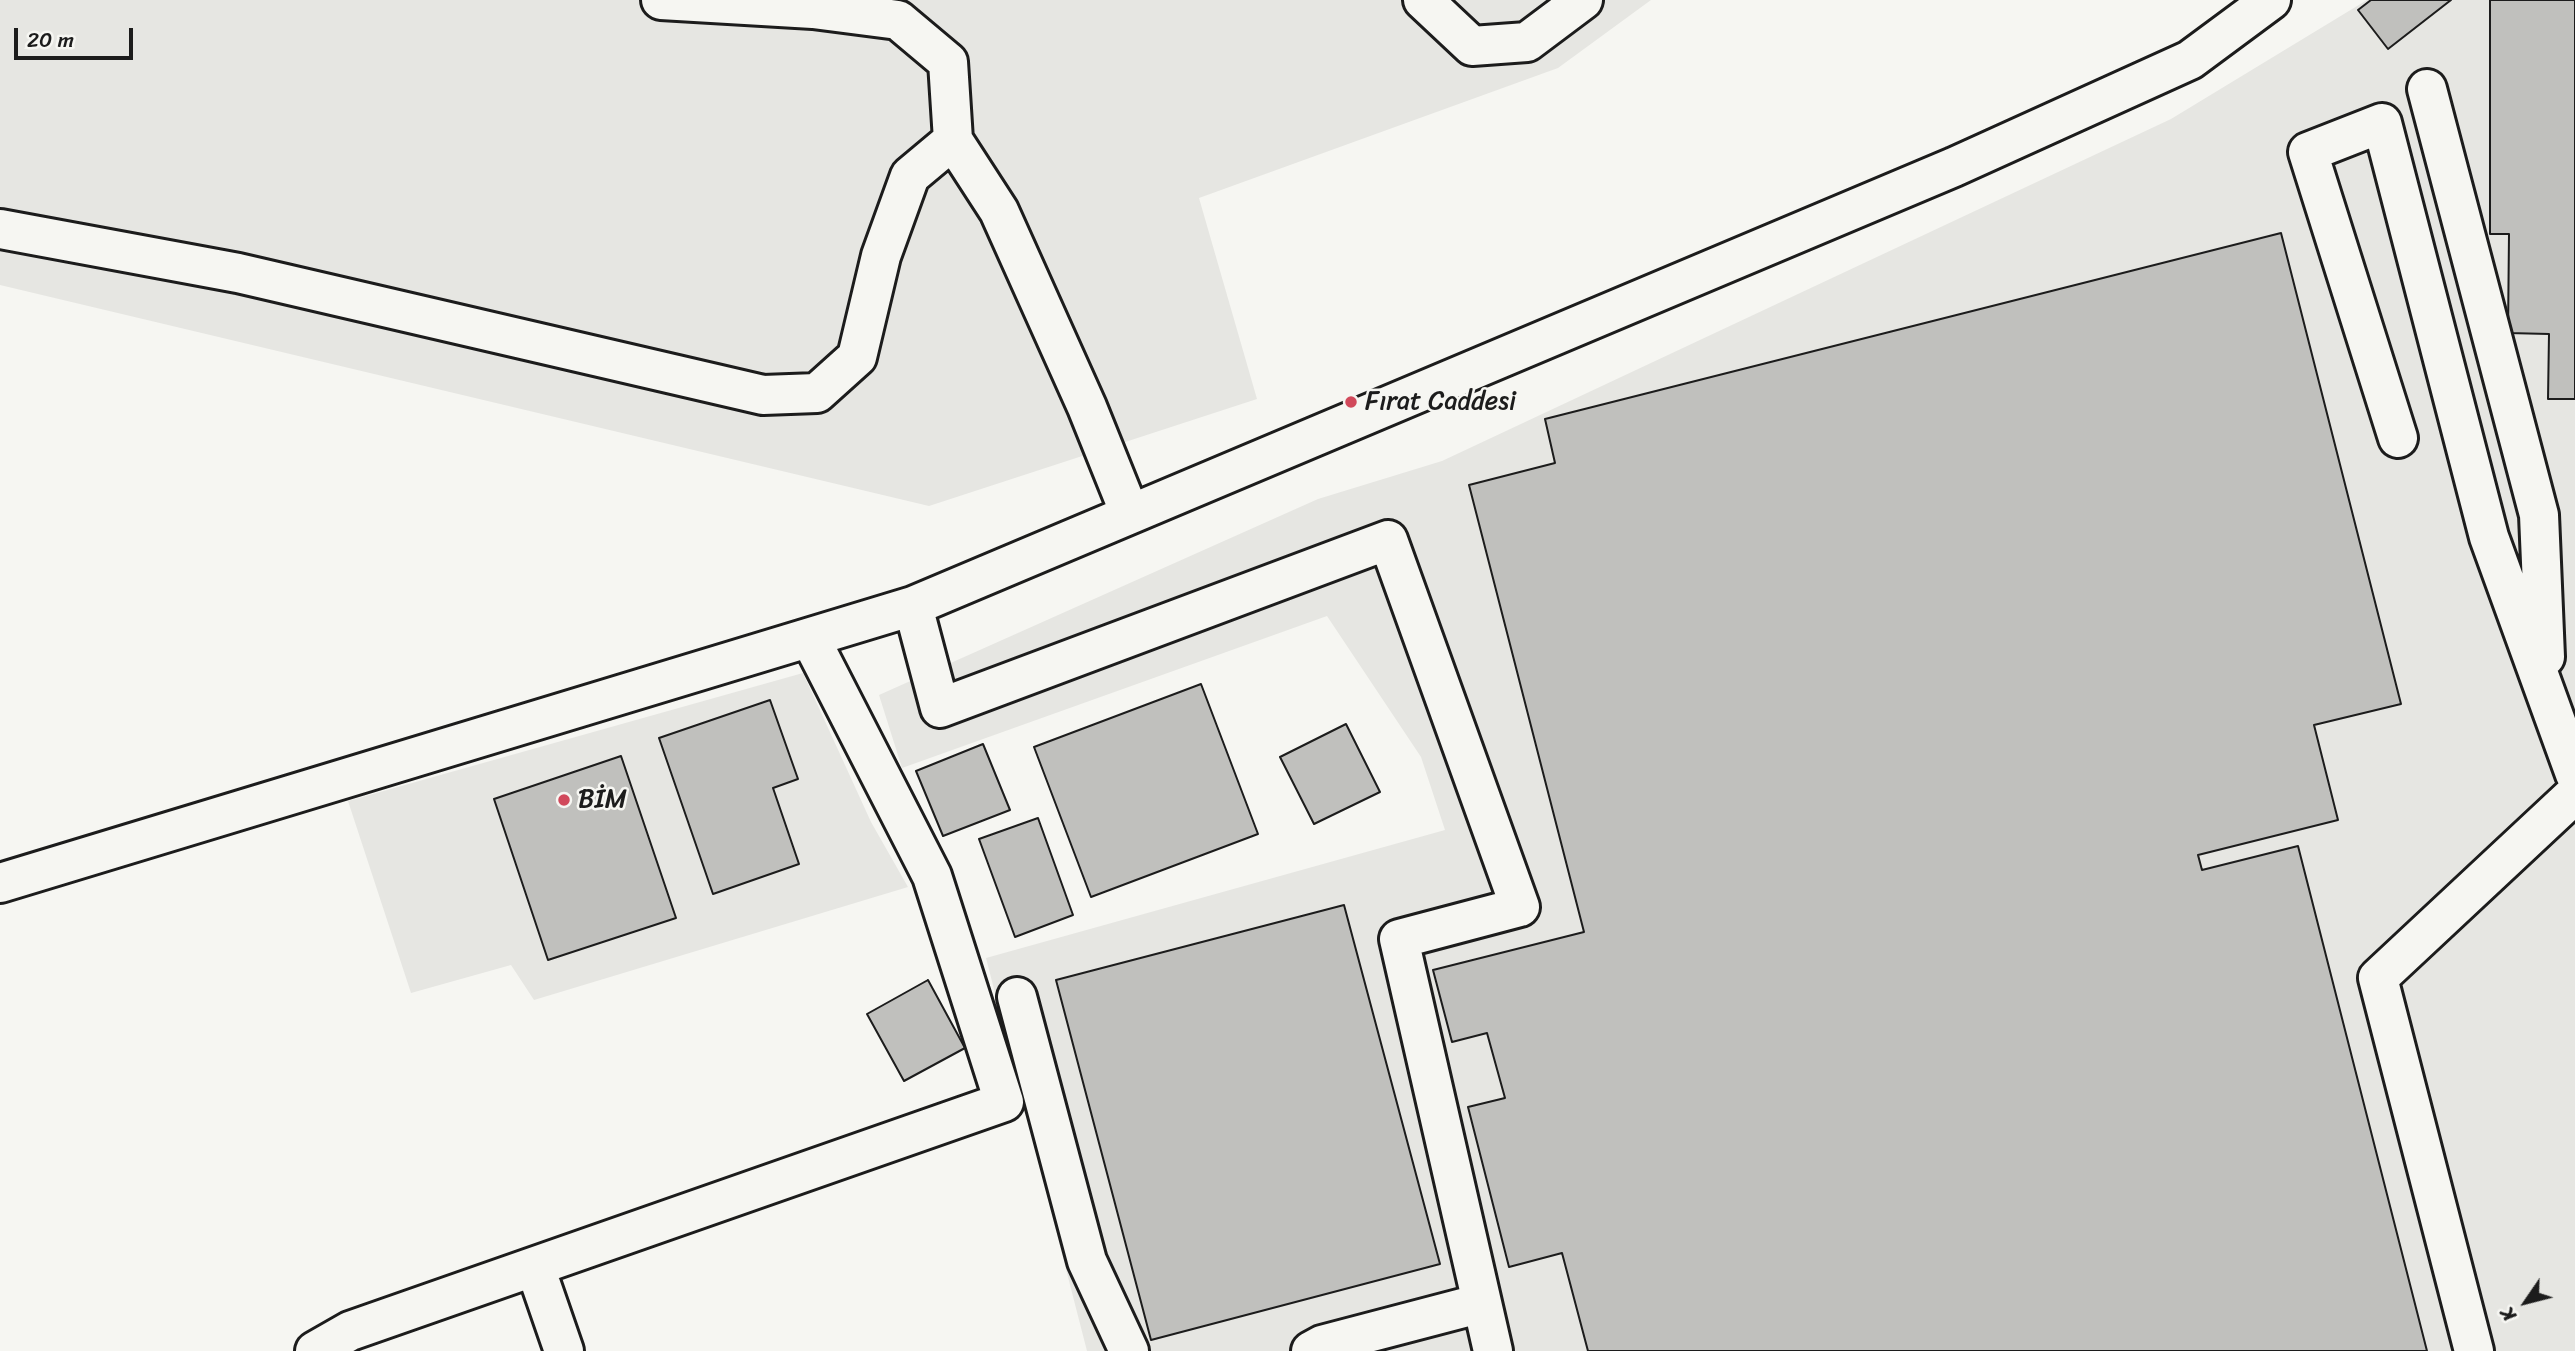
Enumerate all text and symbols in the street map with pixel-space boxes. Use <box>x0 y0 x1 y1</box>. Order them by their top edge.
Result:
scale bar <box>18 14 136 58</box>
text: 20 m <box>27 21 74 59</box>
place label: Fırat Caddesi <box>1365 386 1516 418</box>
marker: Fırat Caddesi <box>1343 394 1359 410</box>
place label: BİM <box>578 784 627 816</box>
marker: BİM <box>556 792 572 808</box>
north arrow <box>2491 1267 2561 1337</box>
text: K <box>2492 1300 2525 1329</box>

